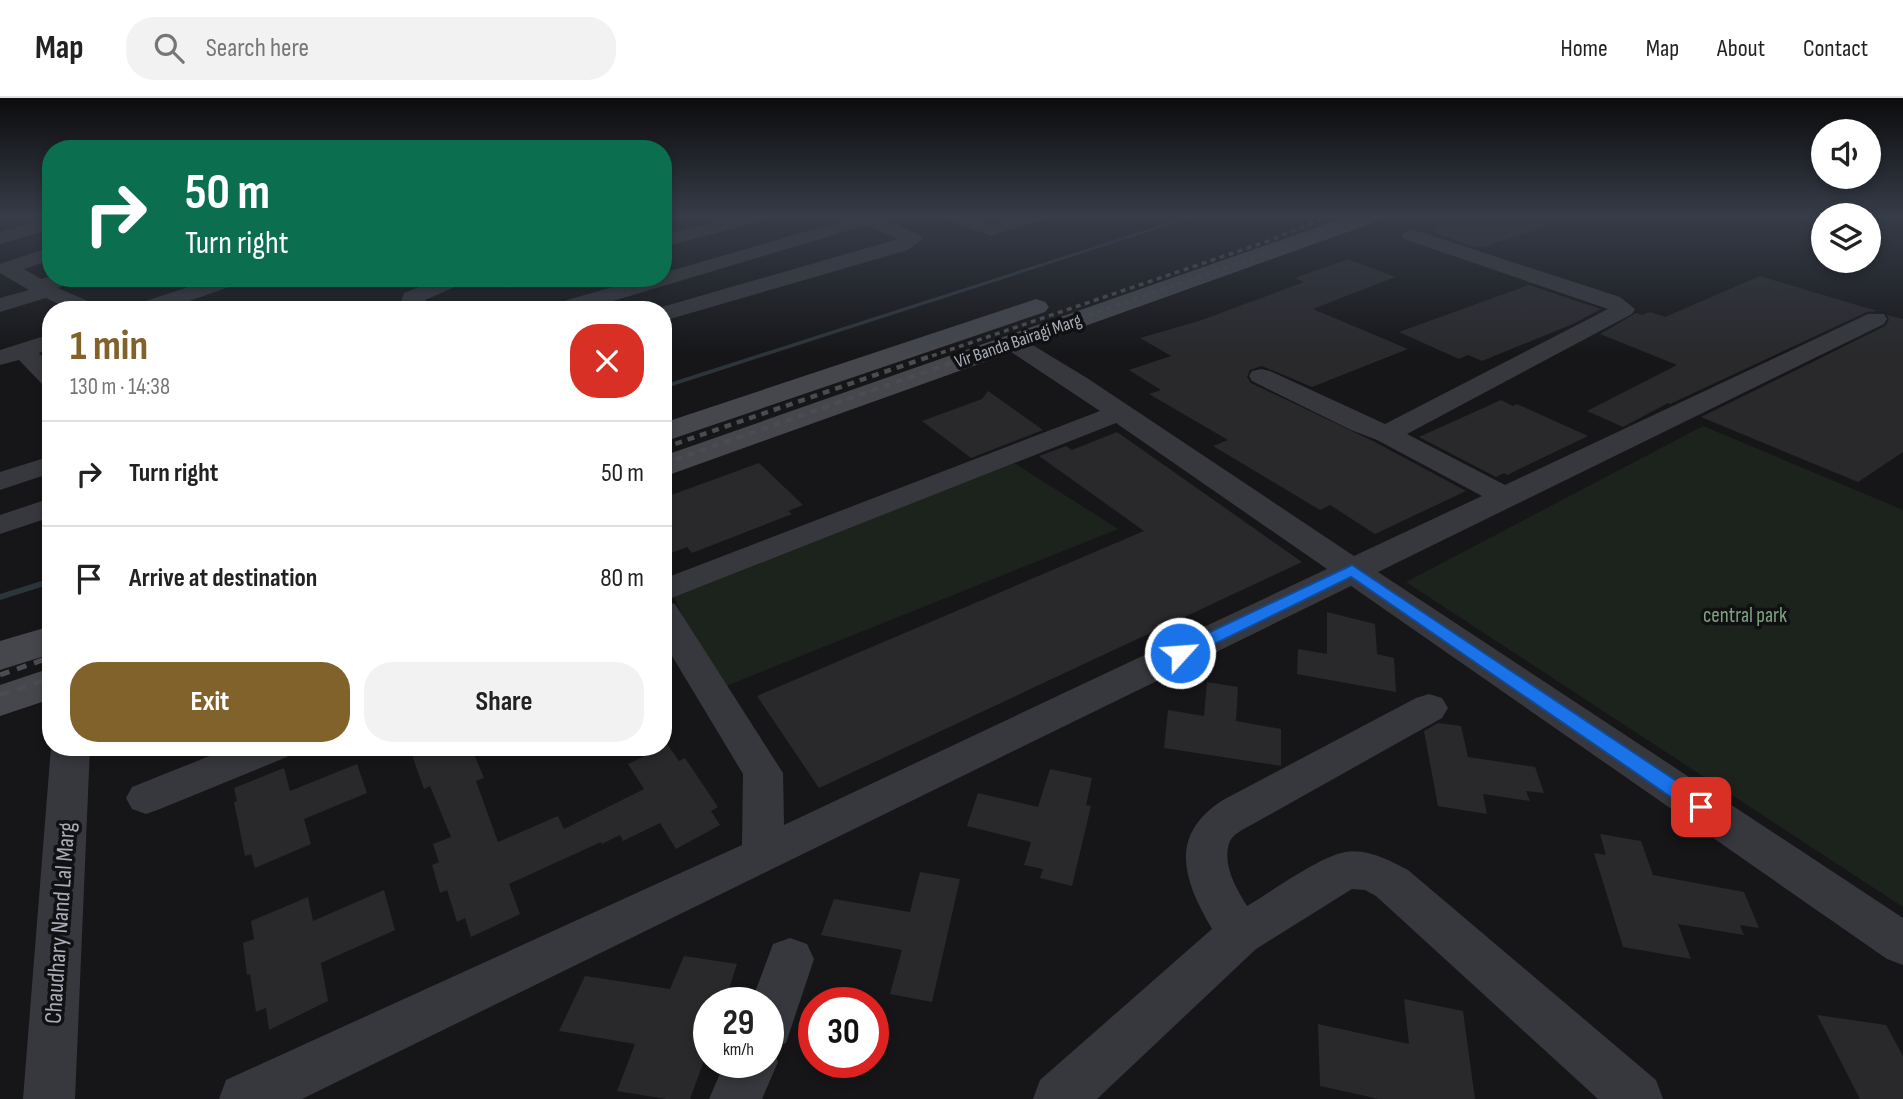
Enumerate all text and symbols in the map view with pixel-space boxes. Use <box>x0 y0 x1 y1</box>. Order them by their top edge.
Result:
search box <box>126 17 616 80</box>
text: Map <box>35 28 84 68</box>
icon: search <box>150 29 188 67</box>
text: Search here <box>206 33 309 64</box>
text: Home <box>1560 34 1608 63</box>
text: Map <box>1646 34 1679 63</box>
text: About <box>1717 34 1765 63</box>
text: Contact <box>1803 34 1868 63</box>
map controls <box>1811 119 1881 273</box>
button: sound <box>1811 119 1881 189</box>
text: 50 m <box>185 164 270 223</box>
icon: right <box>70 168 161 259</box>
button: layers <box>1811 203 1881 273</box>
text: Turn right <box>185 224 289 263</box>
street label: Vir Banda Bairagi Marg <box>952 310 1084 372</box>
text: 1 min <box>70 321 148 372</box>
button: close <box>570 324 644 398</box>
text: 130 m · 14:38 <box>70 373 170 401</box>
icon: right <box>70 455 108 493</box>
text: Turn right <box>129 458 218 489</box>
text: 50 m <box>601 458 644 489</box>
icon: arrive <box>70 560 108 598</box>
text: Arrive at destination <box>129 563 317 594</box>
text: 80 m <box>600 563 644 594</box>
park label: central park <box>1703 603 1787 628</box>
position arrow <box>1143 616 1217 690</box>
button: Exit <box>70 662 350 742</box>
button: Share <box>364 662 644 742</box>
pin <box>1671 777 1731 837</box>
icon: arrive <box>1682 788 1720 826</box>
street label: Chaudhary Nand Lal Marg <box>38 821 82 1025</box>
speed limit sign: 30 <box>798 987 889 1078</box>
text: 29 <box>723 1002 754 1045</box>
text: km/h <box>723 1039 754 1060</box>

